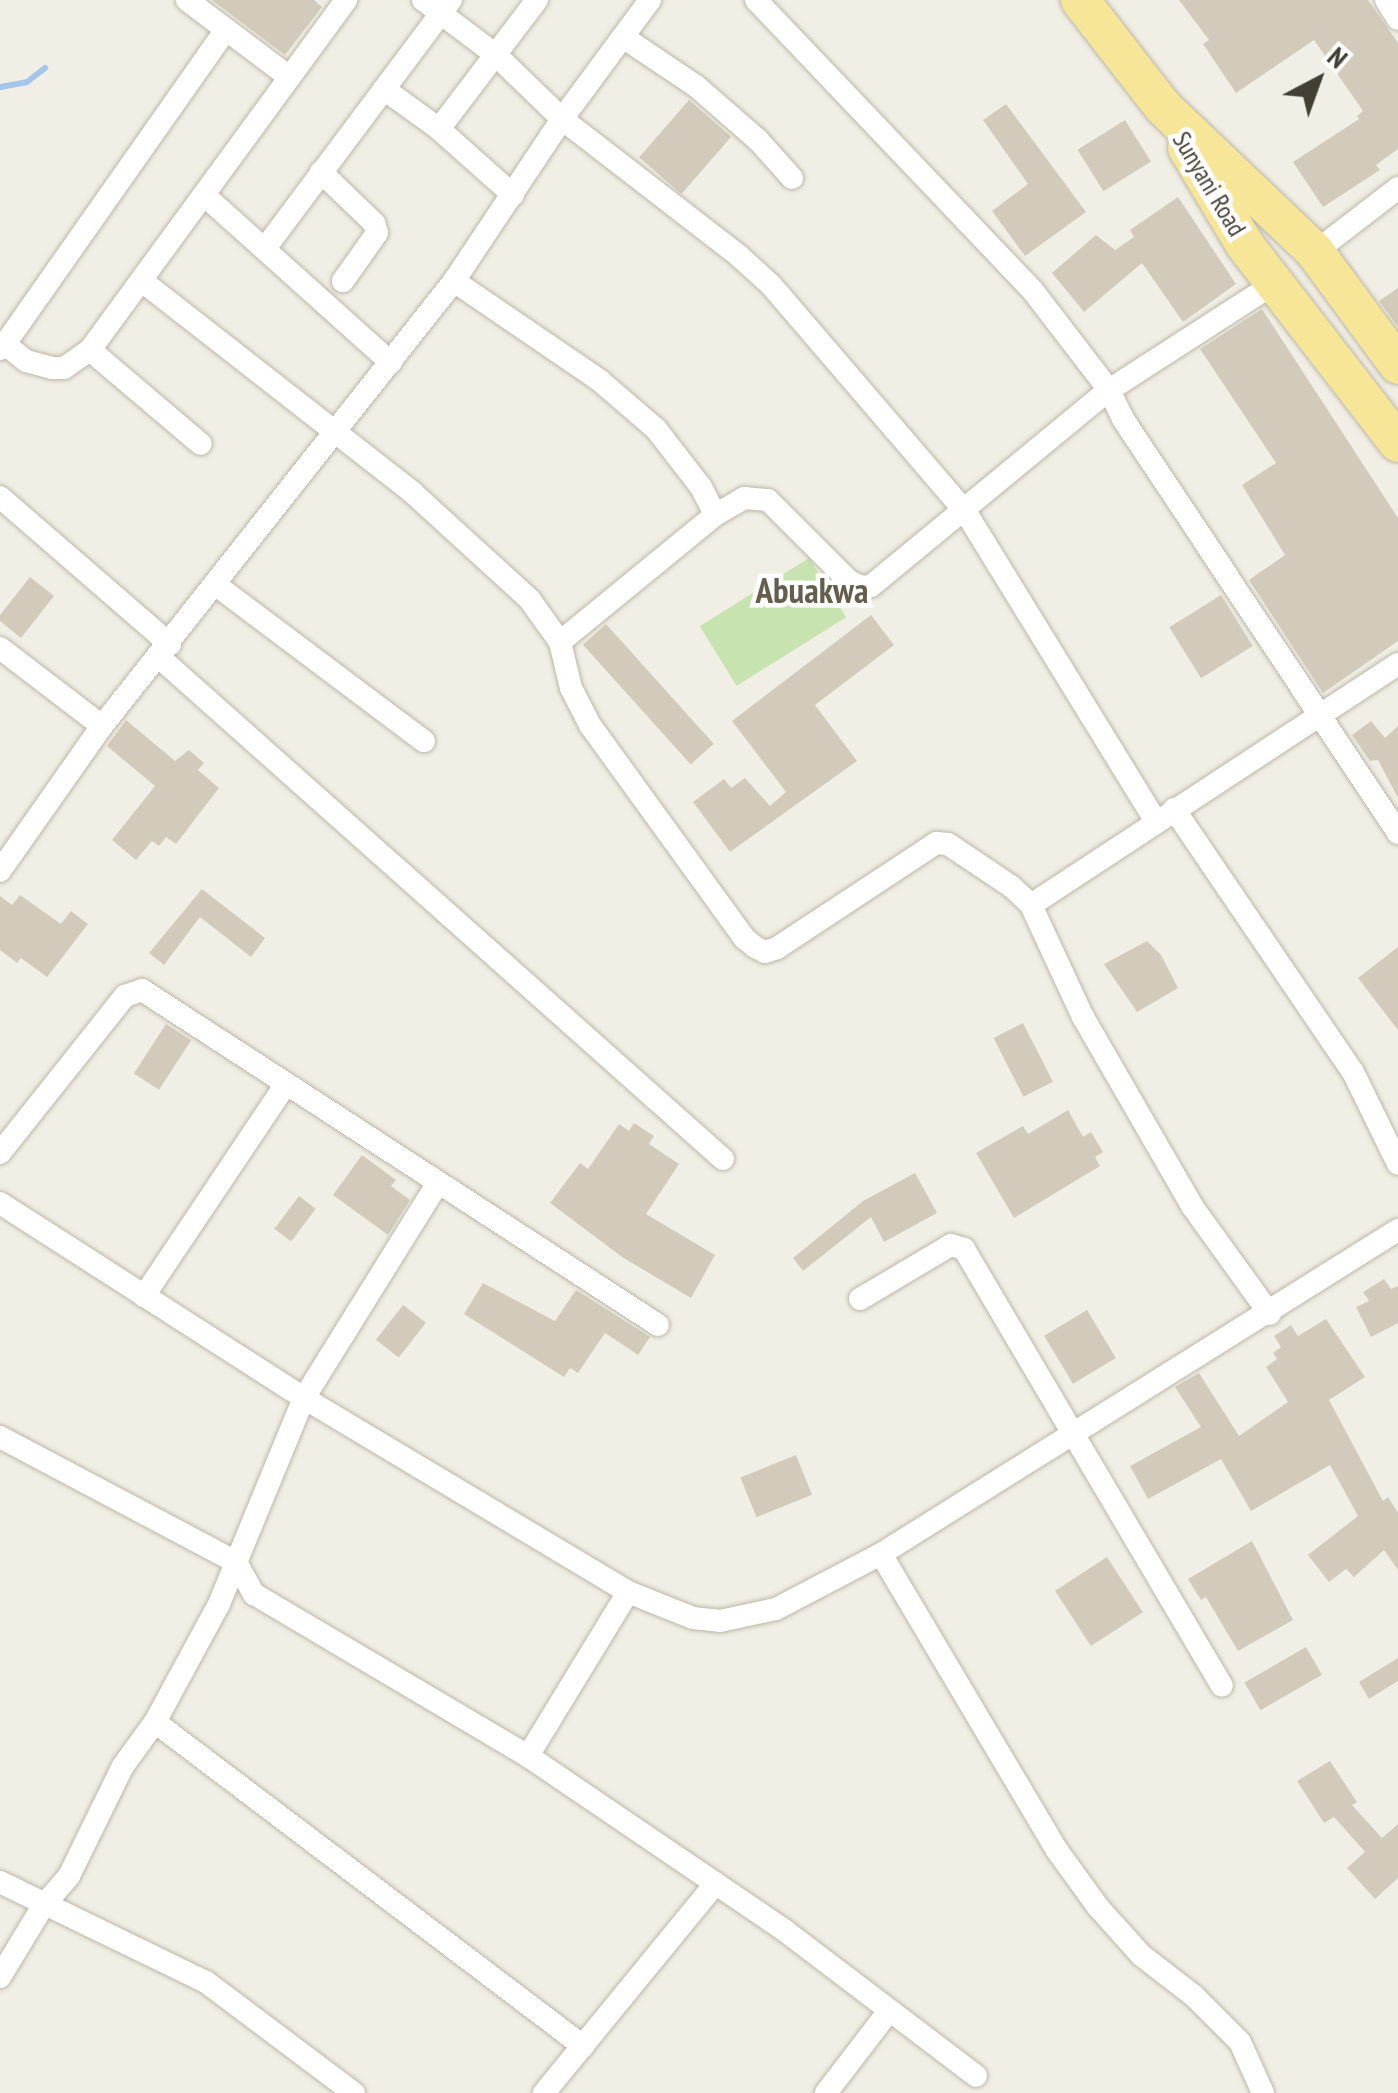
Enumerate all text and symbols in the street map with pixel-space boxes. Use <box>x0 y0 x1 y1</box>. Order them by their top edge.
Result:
north arrow <box>1268 30 1368 130</box>
text: N <box>1320 38 1356 76</box>
street label: Sunyani Road <box>1166 126 1252 242</box>
district label: Abuakwa <box>756 569 868 611</box>

